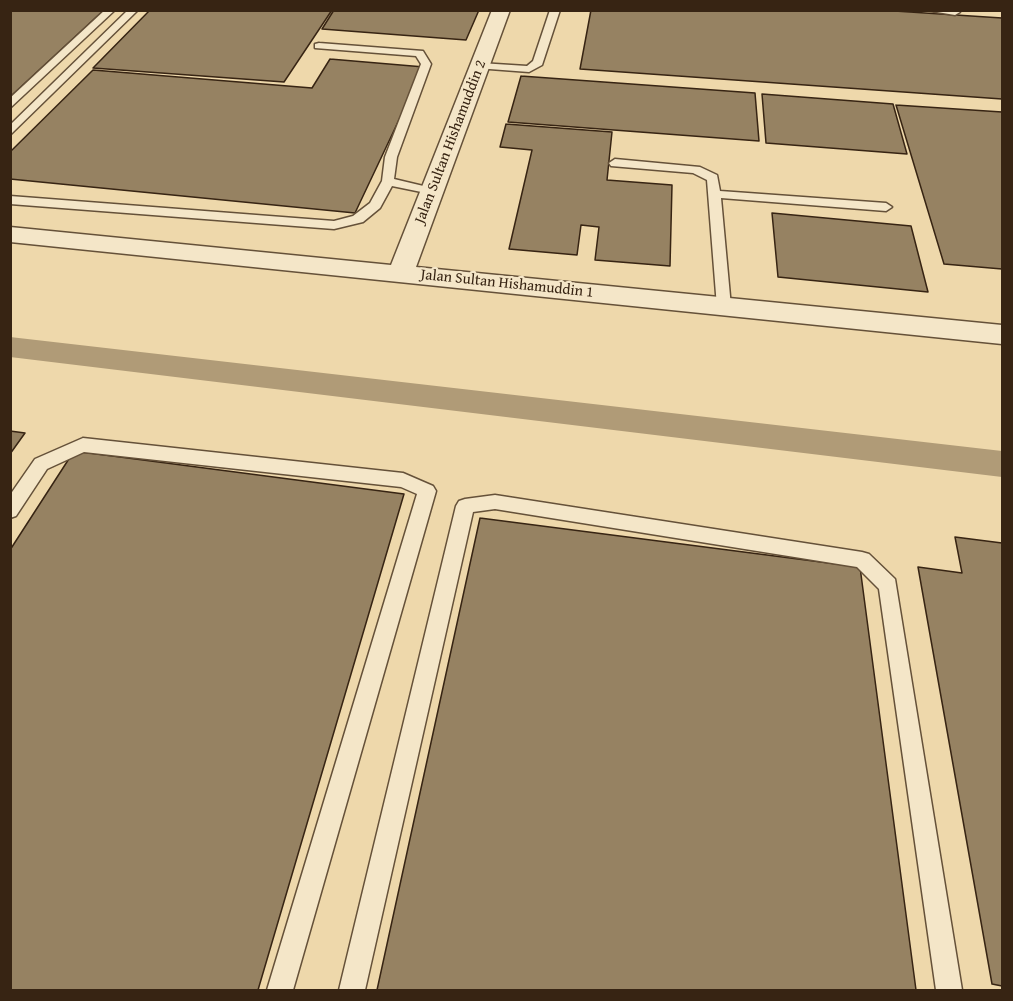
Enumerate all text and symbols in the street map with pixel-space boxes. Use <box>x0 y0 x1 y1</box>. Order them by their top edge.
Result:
street label: Jalan Sultan Hishamuddin 2 <box>411 58 491 226</box>
street label: Jalan Sultan Hishamuddin 1 <box>420 266 594 302</box>

